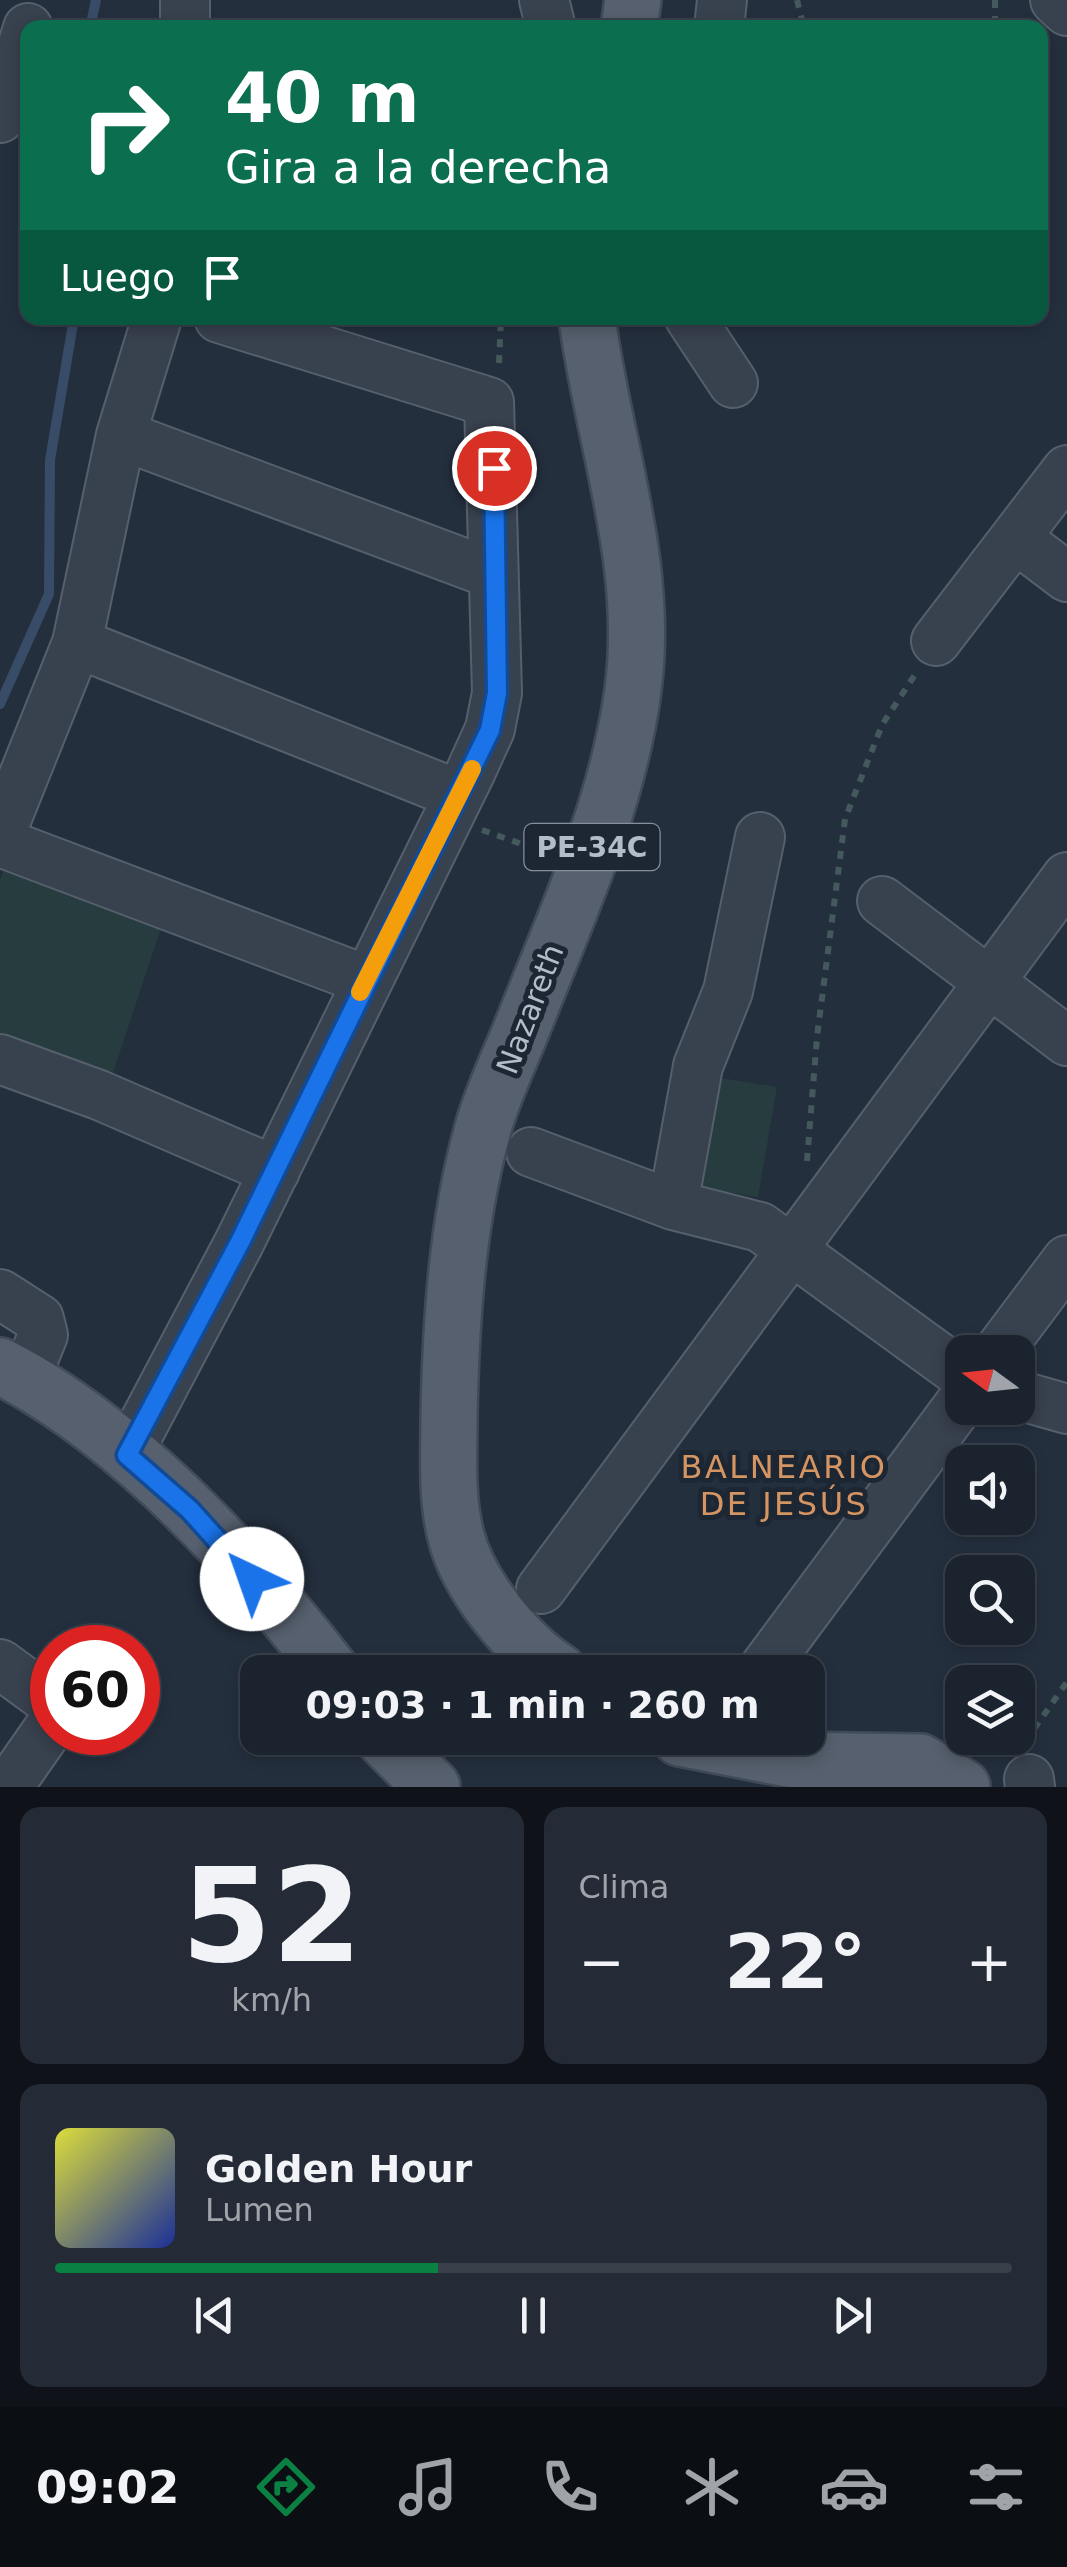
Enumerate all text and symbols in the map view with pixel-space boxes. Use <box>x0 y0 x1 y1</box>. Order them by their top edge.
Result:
text: 40 m <box>225 57 420 139</box>
icon: right <box>60 60 190 190</box>
text: Gira a la derecha <box>225 141 611 194</box>
icon: arrive <box>195 250 250 305</box>
text: Luego <box>60 256 175 300</box>
pin <box>452 426 537 511</box>
icon: arrive <box>467 441 522 496</box>
road number: PE-34C <box>524 824 660 870</box>
street label: Nazareth <box>489 939 571 1079</box>
north arrow <box>945 1335 1035 1425</box>
map controls <box>945 1335 1035 1755</box>
button: sound <box>945 1445 1035 1535</box>
district label: BALNEARIO DE JESÚS <box>680 1448 888 1523</box>
position arrow <box>200 1527 304 1631</box>
button: search <box>945 1555 1035 1645</box>
speed limit sign: 60 <box>30 1625 160 1755</box>
button: layers <box>945 1665 1035 1755</box>
text: 09:03 · 1 min · 260 m <box>305 1683 760 1727</box>
text: 52 <box>181 1840 362 1992</box>
text: Clima <box>579 1868 669 1906</box>
text: 22° <box>724 1918 866 2006</box>
text: − <box>579 1930 625 1994</box>
text: + <box>966 1930 1012 1994</box>
text: km/h <box>231 1981 312 2019</box>
text: Golden Hour <box>205 2147 472 2191</box>
text: Lumen <box>205 2191 314 2229</box>
icon: previous <box>187 2288 242 2343</box>
icon: pause <box>506 2288 561 2343</box>
icon: next <box>825 2288 880 2343</box>
icon: directions <box>251 2452 321 2522</box>
icon: music <box>393 2452 463 2522</box>
icon: phone <box>535 2452 605 2522</box>
icon: climate <box>677 2452 747 2522</box>
icon: car <box>819 2452 889 2522</box>
icon: filters <box>961 2452 1031 2522</box>
text: 09:02 <box>36 2461 179 2514</box>

